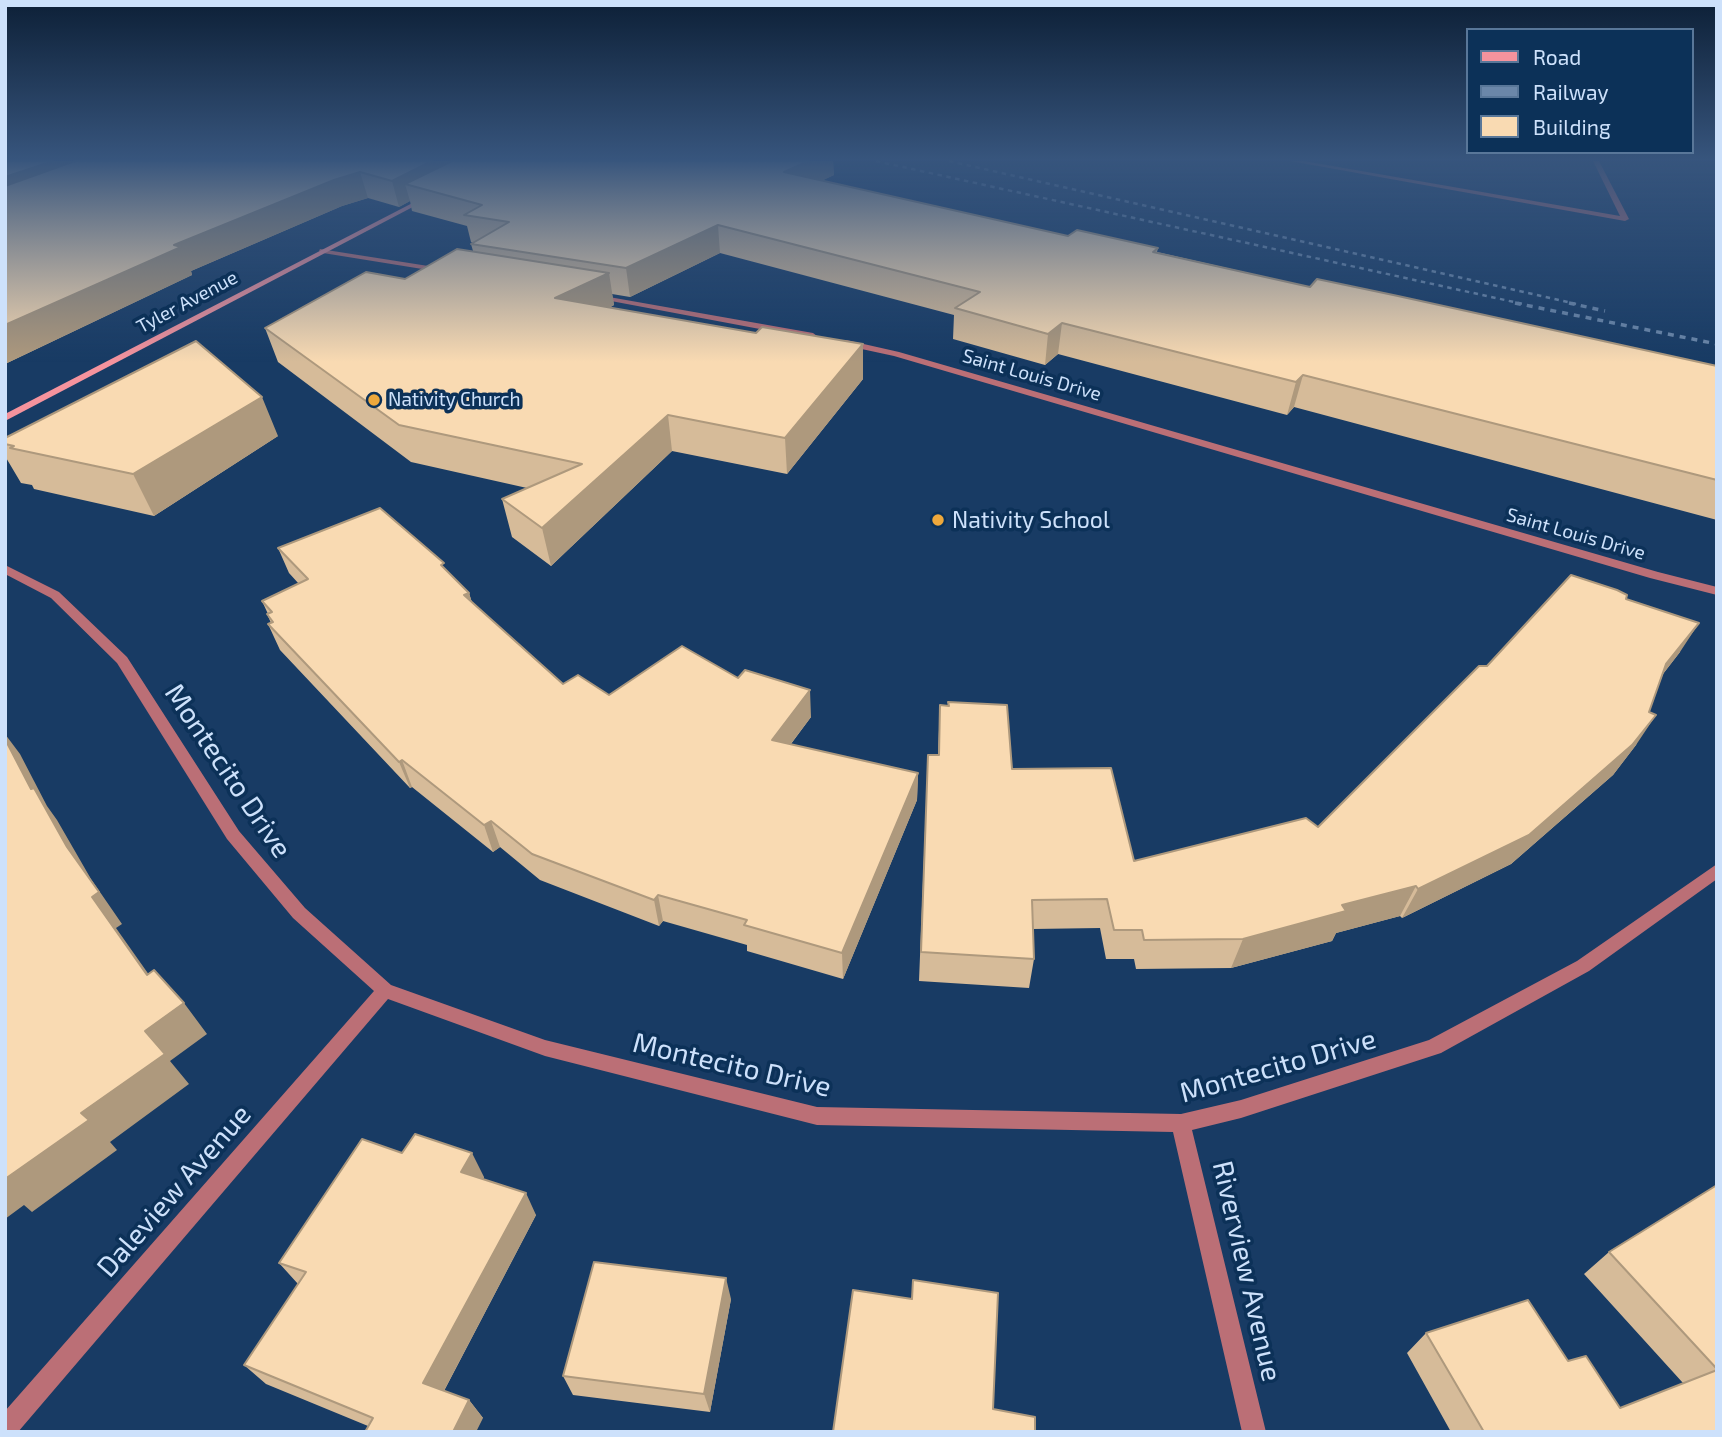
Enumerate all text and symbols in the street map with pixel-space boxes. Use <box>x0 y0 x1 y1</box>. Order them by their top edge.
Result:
legend <box>1466 28 1694 154</box>
text: Road <box>1533 44 1581 69</box>
text: Railway <box>1533 79 1609 104</box>
text: Building <box>1533 114 1611 139</box>
street label: Tyler Avenue <box>133 266 241 338</box>
street label: Saint Louis Drive <box>960 344 1104 406</box>
place label: Nativity Church <box>388 389 520 411</box>
marker: Nativity Church <box>366 392 382 408</box>
street label: Saint Louis Drive <box>1504 503 1648 565</box>
place label: Nativity School <box>952 506 1110 534</box>
marker: Nativity School <box>930 512 946 528</box>
street label: Montecito Drive <box>157 678 299 864</box>
street label: Montecito Drive <box>1176 1022 1380 1110</box>
street label: Montecito Drive <box>630 1026 834 1104</box>
street label: Daleview Avenue <box>90 1098 258 1284</box>
street label: Riverview Avenue <box>1205 1158 1289 1384</box>

